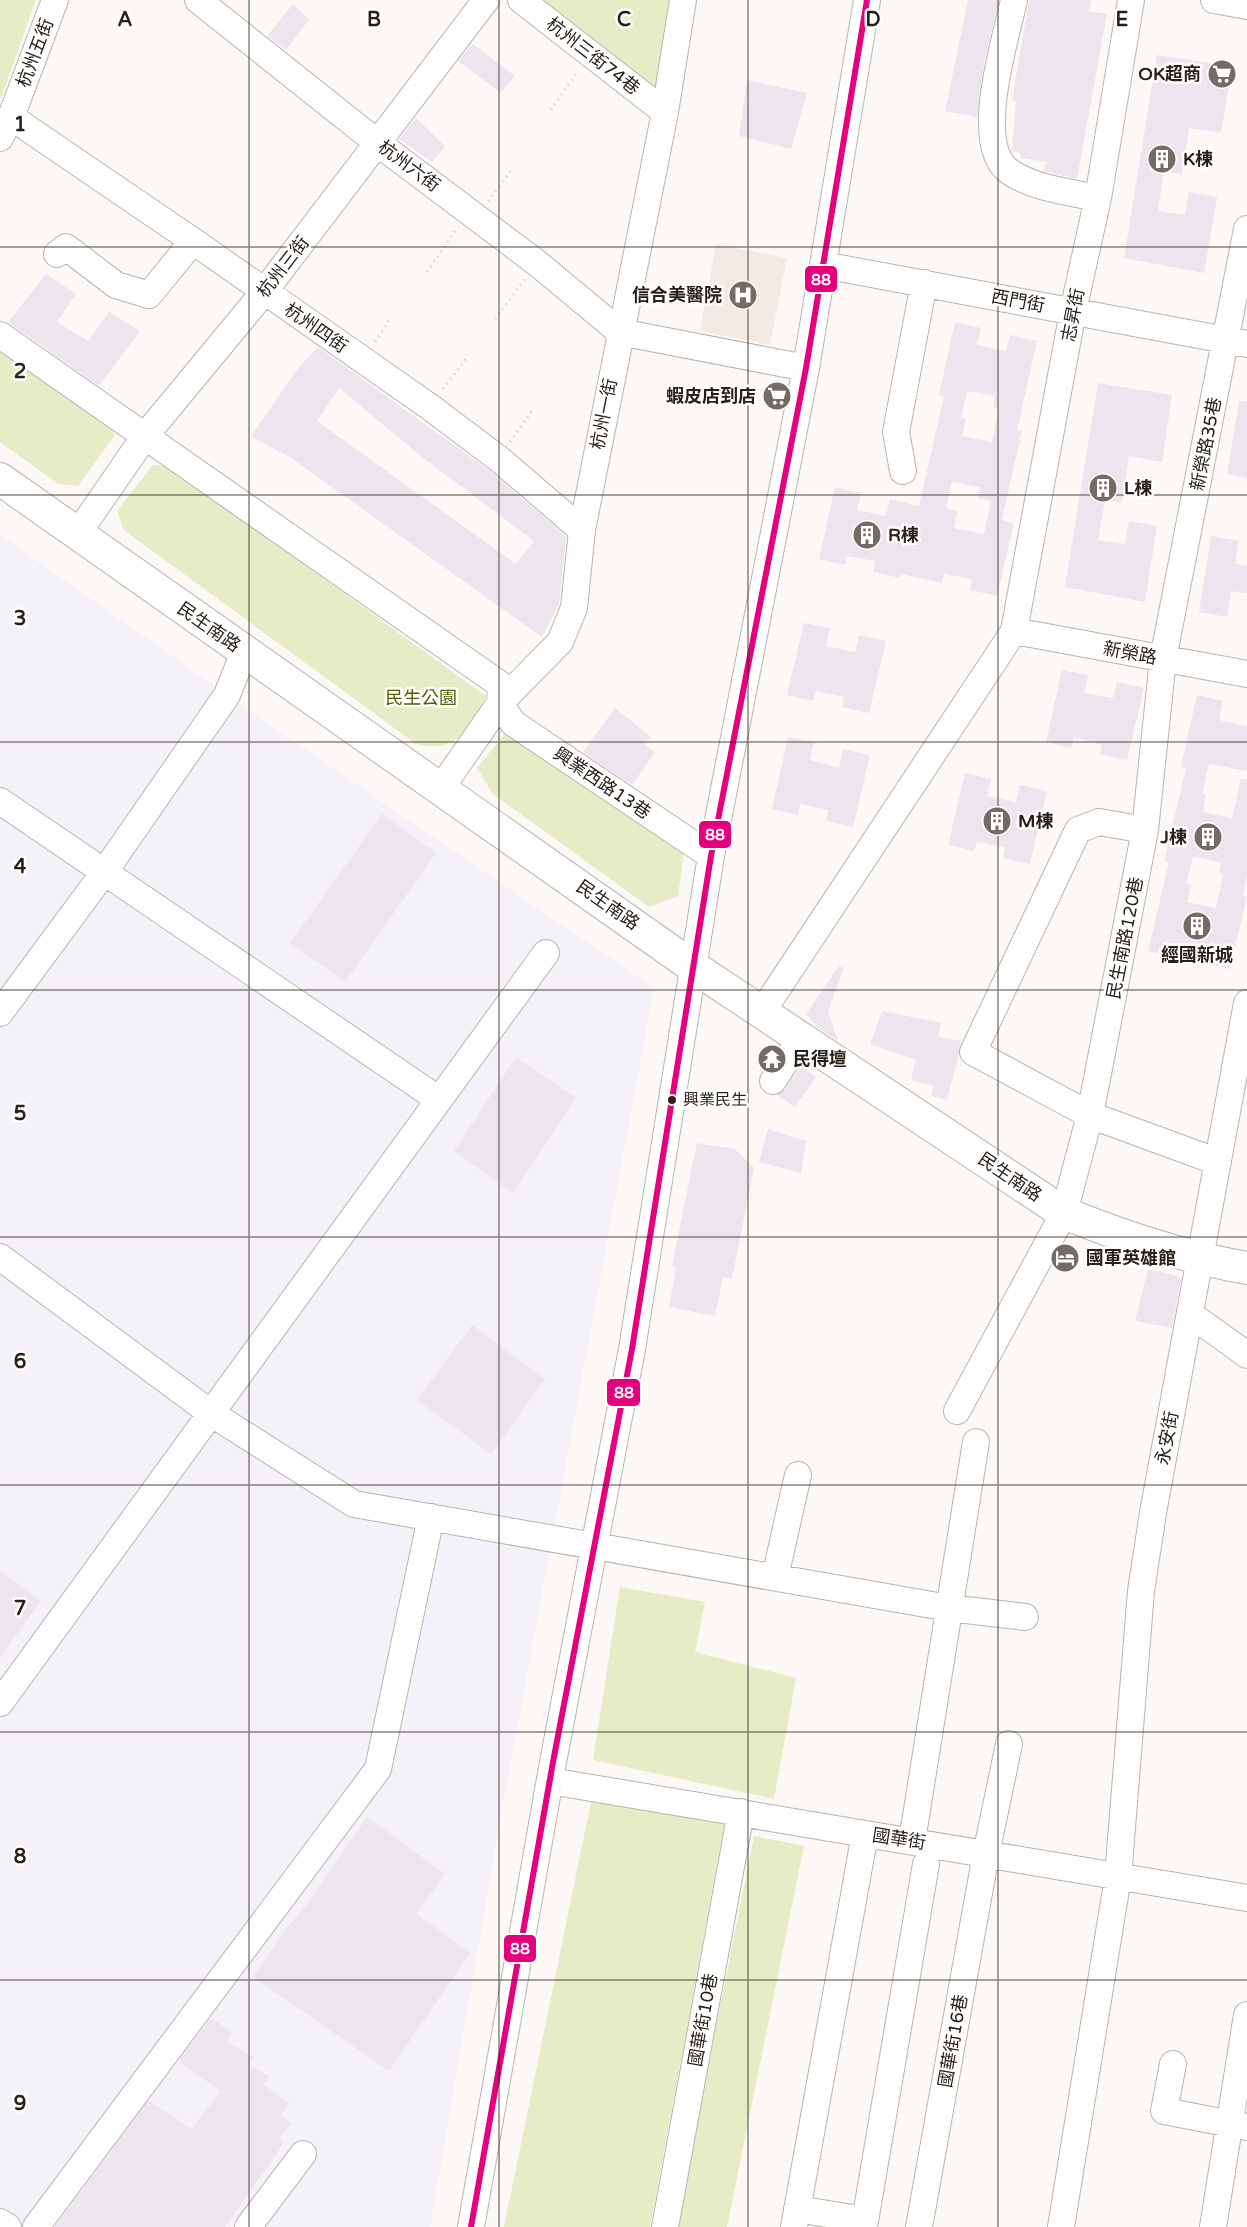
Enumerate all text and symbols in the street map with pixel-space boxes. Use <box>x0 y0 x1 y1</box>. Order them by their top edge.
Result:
text: A <box>118 8 133 32</box>
text: B <box>367 8 381 32</box>
text: C <box>617 8 631 32</box>
text: D <box>865 8 881 32</box>
text: E <box>1116 8 1129 32</box>
street label: 杭州三街74巷 <box>542 13 644 99</box>
street label: 杭州五街 <box>12 15 58 91</box>
supermarket icon: OK超商 <box>1206 58 1238 90</box>
place label: OK超商 <box>1138 63 1201 85</box>
text: 1 <box>14 113 26 137</box>
street label: 杭州六街 <box>374 136 444 196</box>
building icon: K棟 <box>1146 143 1178 175</box>
place label: K棟 <box>1183 148 1213 170</box>
street label: 杭州三街 <box>252 232 314 302</box>
line badge: 88 <box>804 265 838 293</box>
text: 88 <box>811 270 831 290</box>
hospital icon: 信合美醫院 <box>727 279 759 311</box>
place label: 信合美醫院 <box>632 284 722 306</box>
street label: 西門街 <box>989 285 1047 317</box>
street label: 志昇街 <box>1057 286 1089 344</box>
street label: 杭州四街 <box>280 298 352 358</box>
text: 2 <box>14 360 26 384</box>
street label: 杭州一街 <box>586 377 622 451</box>
supermarket icon: 蝦皮店到店 <box>761 380 793 412</box>
place label: 蝦皮店到店 <box>666 385 756 407</box>
street label: 新榮路35巷 <box>1186 395 1226 493</box>
building icon: L棟 <box>1087 472 1119 504</box>
place label: L棟 <box>1124 477 1152 499</box>
building icon: R棟 <box>851 519 883 551</box>
place label: R棟 <box>888 524 919 546</box>
street label: 民生南路 <box>173 597 245 657</box>
text: 3 <box>14 607 26 631</box>
street label: 新榮路 <box>1101 637 1159 669</box>
park label: 民生公園 <box>385 687 457 709</box>
street label: 興業西路13巷 <box>549 742 655 824</box>
building icon: M棟 <box>981 805 1013 837</box>
place label: M棟 <box>1018 810 1053 832</box>
line badge: 88 <box>698 820 732 849</box>
building icon: J棟 <box>1192 821 1224 853</box>
text: 88 <box>705 825 725 845</box>
place label: J棟 <box>1160 826 1187 848</box>
text: 4 <box>14 855 27 879</box>
street label: 民生南路 <box>572 875 644 935</box>
street label: 民生南路120巷 <box>1102 875 1148 1001</box>
building icon: 經國新城 <box>1181 910 1213 942</box>
place label: 經國新城 <box>1161 944 1233 966</box>
temple icon: 民得壇 <box>756 1043 788 1075</box>
place label: 民得壇 <box>793 1048 847 1070</box>
place label: 興業民生 <box>683 1090 747 1110</box>
marker: 興業民生 <box>666 1094 678 1106</box>
text: 5 <box>14 1102 26 1126</box>
street label: 民生南路 <box>974 1148 1046 1206</box>
hotel icon: 國軍英雄館 <box>1049 1242 1081 1274</box>
place label: 國軍英雄館 <box>1086 1247 1176 1269</box>
text: 6 <box>14 1350 26 1374</box>
line badge: 88 <box>606 1378 641 1407</box>
text: 88 <box>614 1383 634 1403</box>
street label: 永安街 <box>1151 1409 1183 1467</box>
text: 7 <box>14 1597 26 1621</box>
street label: 國華街 <box>871 1824 927 1854</box>
text: 8 <box>14 1845 26 1869</box>
line badge: 88 <box>503 1934 537 1963</box>
text: 88 <box>510 1939 530 1959</box>
street label: 國華街10巷 <box>684 1972 722 2068</box>
street label: 國華街16巷 <box>934 1993 972 2089</box>
text: 9 <box>14 2092 26 2116</box>

